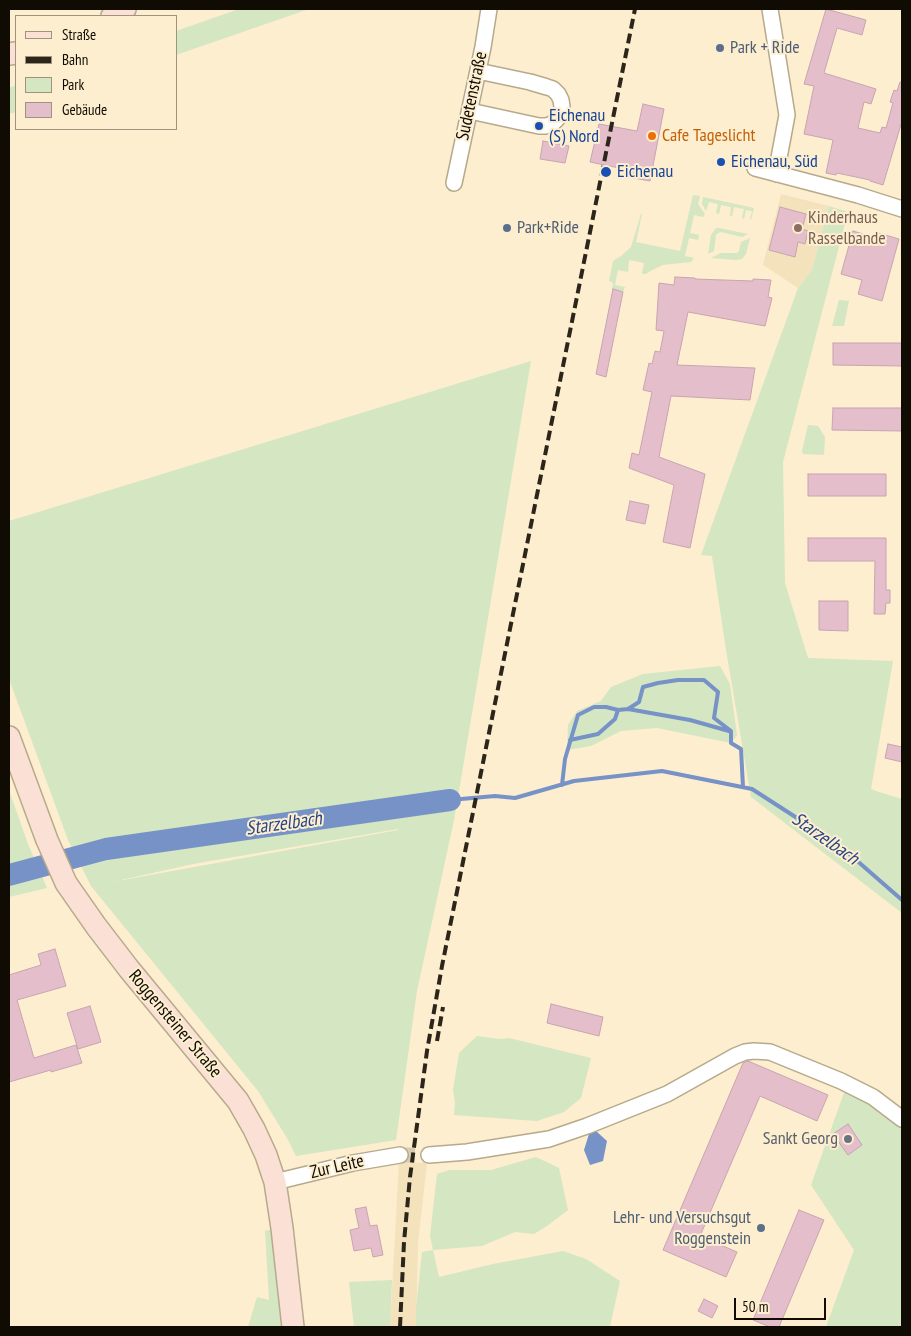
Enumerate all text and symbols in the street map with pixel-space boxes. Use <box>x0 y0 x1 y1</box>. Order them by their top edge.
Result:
legend <box>15 15 178 130</box>
text: Straße <box>62 25 96 44</box>
place label: Park + Ride <box>730 37 800 59</box>
marker: Park + Ride <box>714 42 726 54</box>
text: Bahn <box>62 50 88 69</box>
street label: Sudetenstraße <box>452 50 492 142</box>
text: Park <box>62 75 84 94</box>
text: Gebäude <box>62 100 107 119</box>
place label: Eichenau (S) Nord <box>549 105 605 148</box>
marker: Eichenau (S) Nord <box>533 120 545 132</box>
place label: Cafe Tageslicht <box>662 125 755 147</box>
marker: Cafe Tageslicht <box>646 130 658 142</box>
place label: Eichenau, Süd <box>731 151 818 173</box>
marker: Eichenau, Süd <box>715 156 727 168</box>
place label: Eichenau <box>617 161 673 183</box>
marker: Eichenau <box>599 165 613 179</box>
place label: Kinderhaus Rasselbande <box>808 207 886 250</box>
place label: Park+Ride <box>517 217 579 239</box>
marker: Park+Ride <box>501 222 513 234</box>
marker: Kinderhaus Rasselbande <box>792 222 804 234</box>
water label: Starzelbach <box>245 807 323 841</box>
water label: Starzelbach <box>787 808 863 870</box>
street label: Roggensteiner Straße <box>124 966 226 1082</box>
place label: Sankt Georg <box>763 1128 838 1150</box>
marker: Sankt Georg <box>842 1133 854 1145</box>
street label: Zur Leite <box>308 1150 366 1184</box>
place label: Lehr- und Versuchsgut Roggenstein <box>613 1207 751 1250</box>
marker: Lehr- und Versuchsgut Roggenstein <box>755 1222 767 1234</box>
scale bar <box>736 1288 828 1320</box>
text: 50 m <box>742 1297 768 1316</box>

